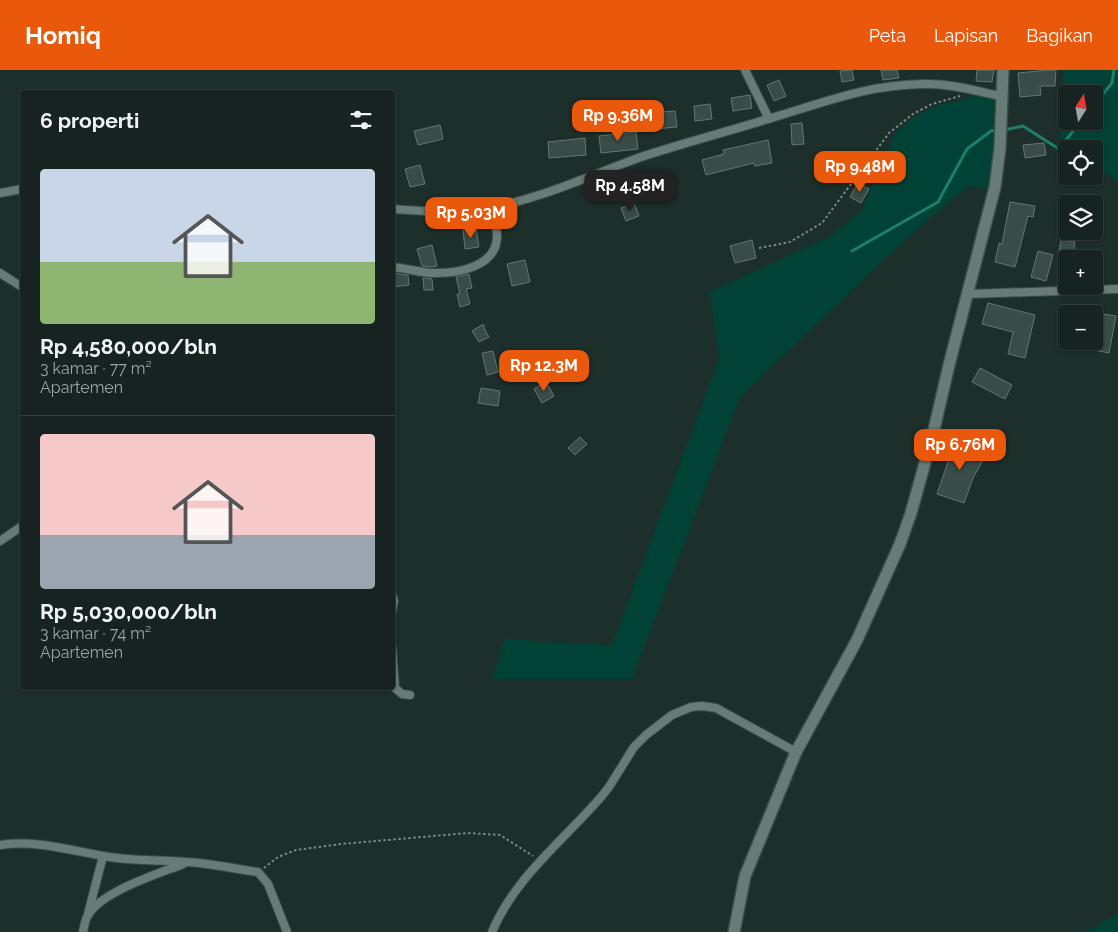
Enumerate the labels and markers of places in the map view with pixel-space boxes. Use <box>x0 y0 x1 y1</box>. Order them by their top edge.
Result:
pin: Rp 9.36M <box>566 100 670 142</box>
pin: Rp 9.48M <box>808 150 912 193</box>
pin: Rp 4.58M <box>578 170 682 212</box>
pin: Rp 5.03M <box>419 196 523 239</box>
pin: Rp 12.3M <box>492 350 596 392</box>
pin: Rp 6.76M <box>908 428 1012 471</box>

